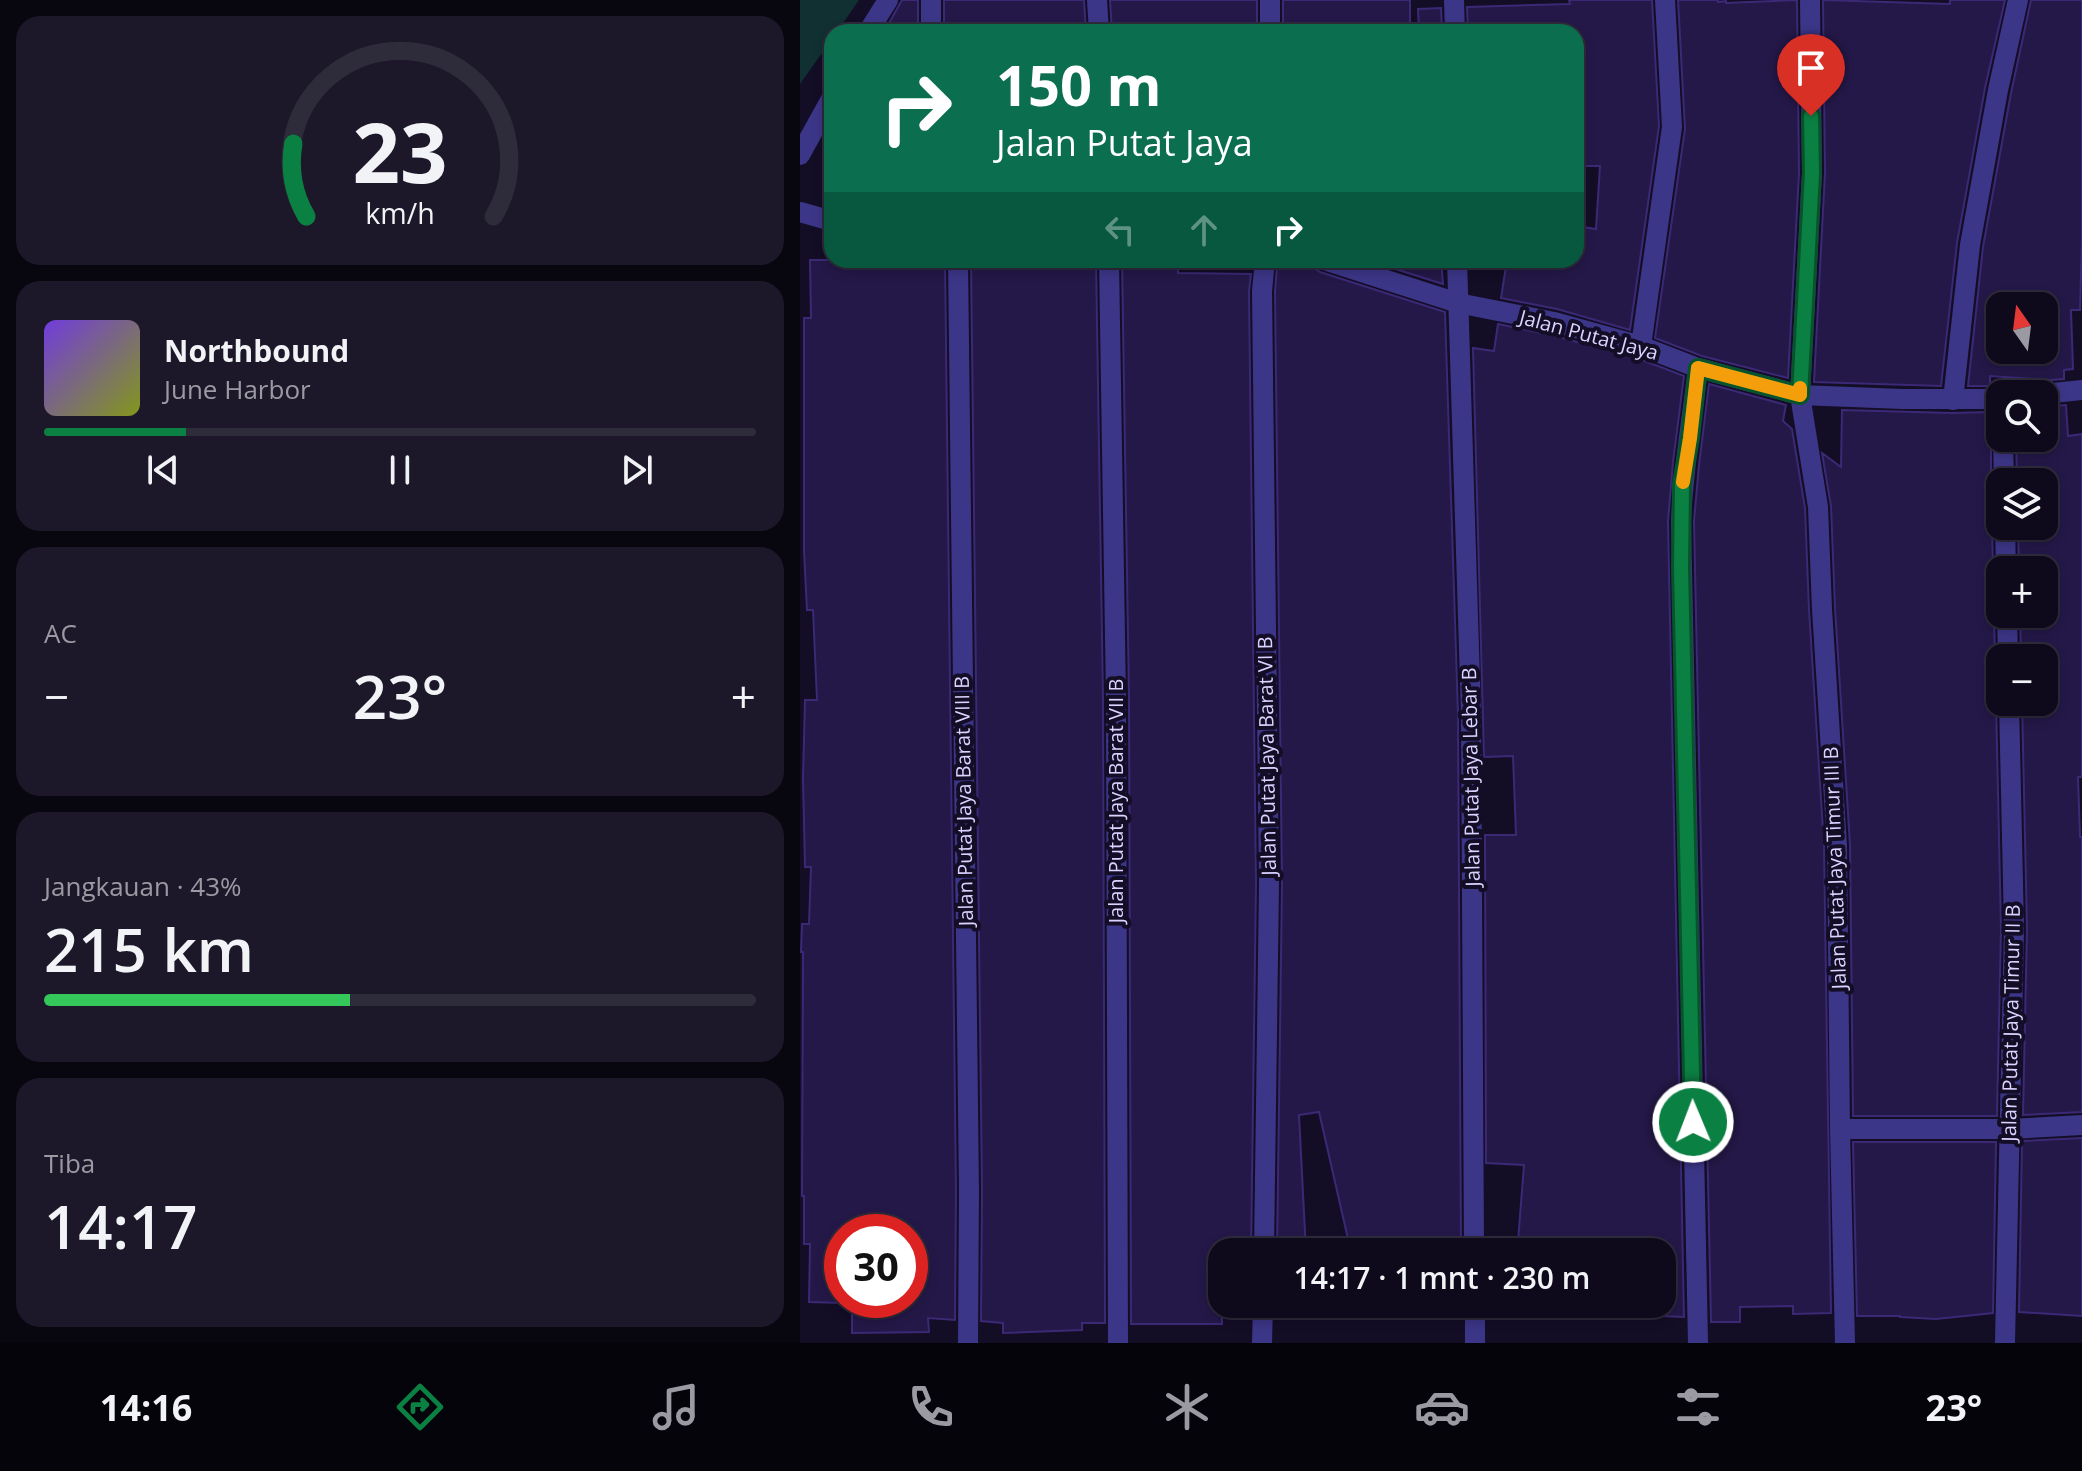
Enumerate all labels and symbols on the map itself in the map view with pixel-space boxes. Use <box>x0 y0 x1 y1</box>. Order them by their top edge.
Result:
pin <box>1777 34 1845 116</box>
north arrow <box>1986 292 2058 364</box>
street label: Jalan Putat Jaya <box>1515 303 1661 366</box>
street label: Jalan Putat Jaya Barat VI B <box>1251 636 1282 878</box>
street label: Jalan Putat Jaya Lebar B <box>1455 667 1486 889</box>
street label: Jalan Putat Jaya Barat VIII B <box>948 676 979 928</box>
street label: Jalan Putat Jaya Barat VII B <box>1102 679 1129 925</box>
street label: Jalan Putat Jaya Timur III B <box>1817 746 1852 992</box>
street label: Jalan Putat Jaya Timur II B <box>1995 904 2026 1144</box>
position arrow <box>1651 1080 1735 1164</box>
speed limit sign: 30 <box>824 1214 928 1318</box>

